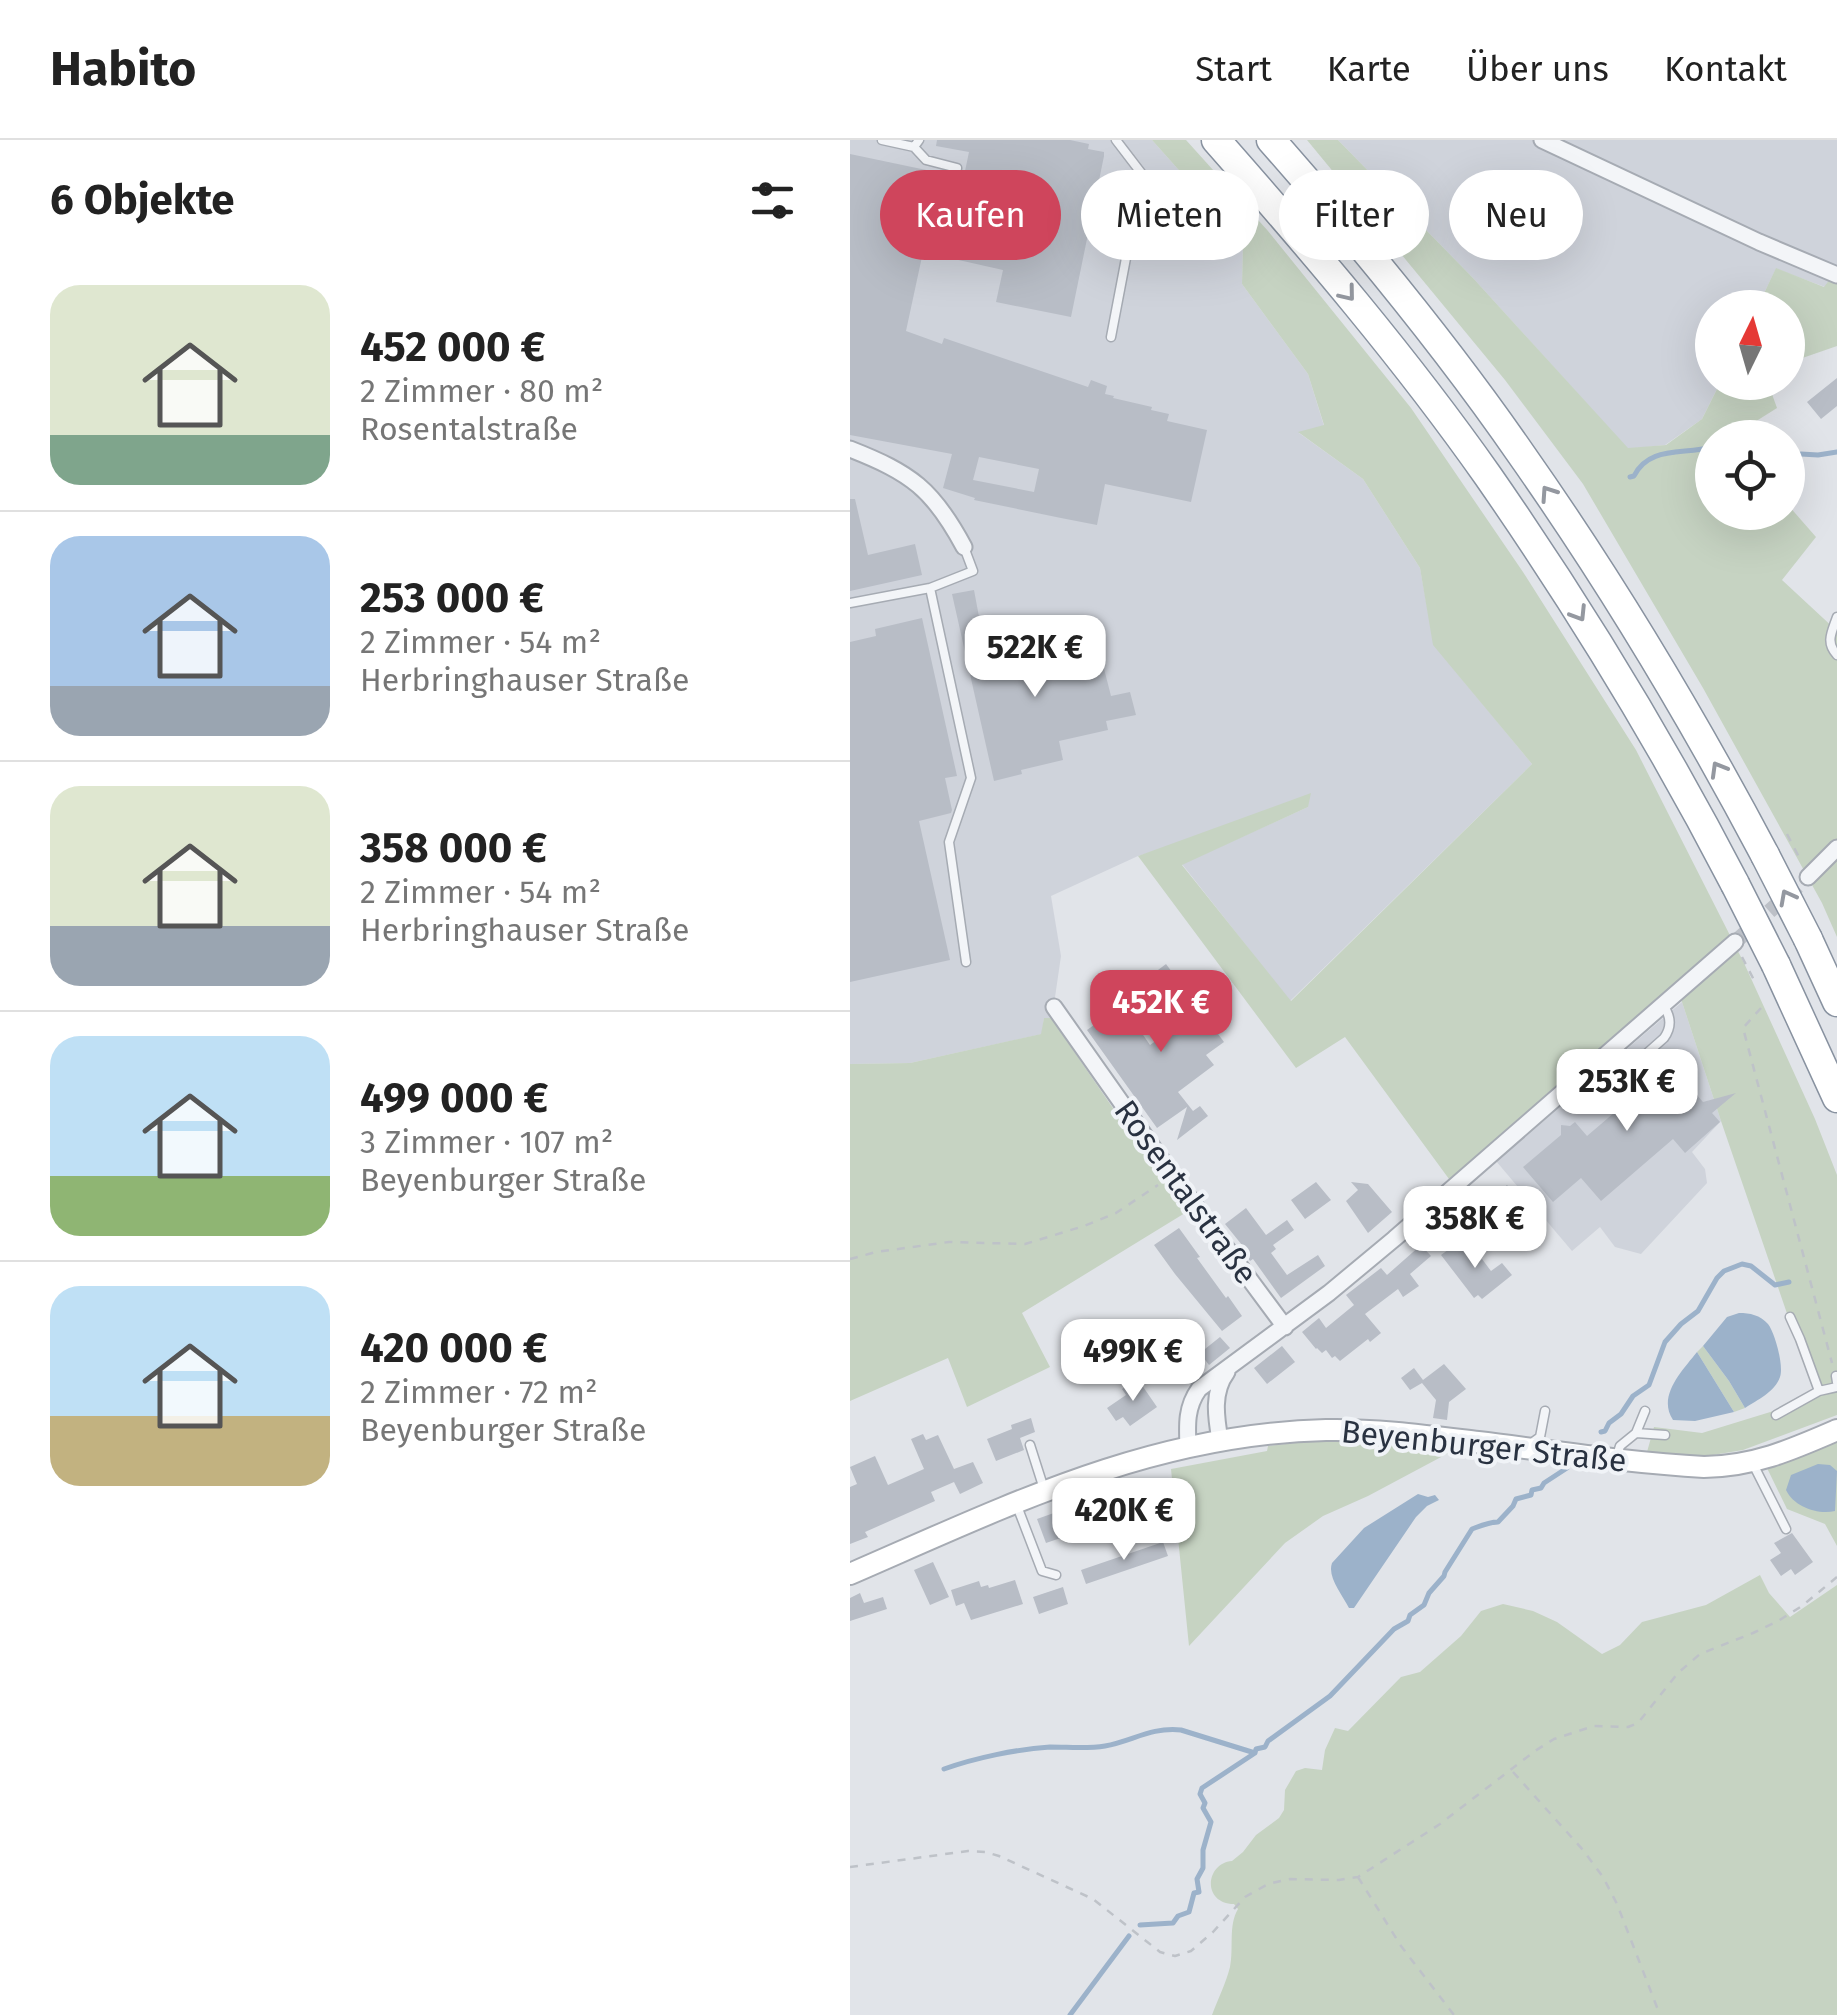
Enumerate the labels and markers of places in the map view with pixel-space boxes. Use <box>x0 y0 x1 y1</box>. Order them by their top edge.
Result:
pin: 522K € <box>954 615 1116 700</box>
pin: 452K € <box>1080 970 1242 1055</box>
pin: 253K € <box>1546 1049 1708 1134</box>
pin: 358K € <box>1394 1186 1556 1271</box>
pin: 499K € <box>1052 1319 1214 1404</box>
pin: 420K € <box>1043 1478 1205 1563</box>

